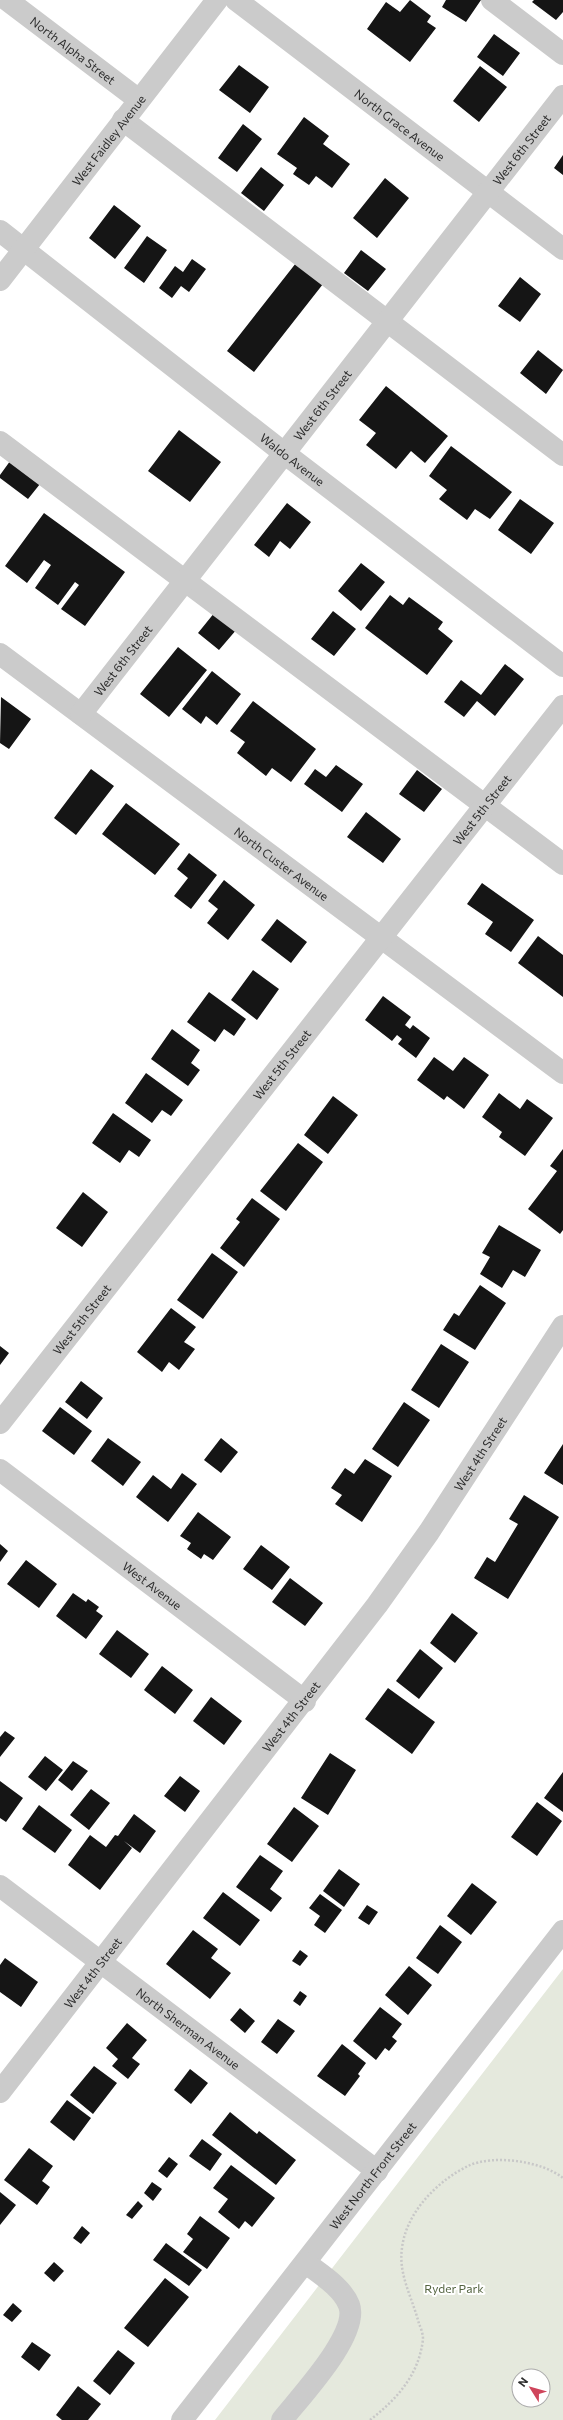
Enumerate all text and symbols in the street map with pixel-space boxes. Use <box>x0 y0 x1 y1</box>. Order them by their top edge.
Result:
street label: North Alpha Street <box>28 13 119 87</box>
street label: North Grace Avenue <box>352 86 448 164</box>
street label: West Faidley Avenue <box>69 92 148 188</box>
street label: West 6th Street <box>489 111 553 188</box>
street label: West 6th Street <box>290 367 354 443</box>
street label: Waldo Avenue <box>257 430 327 488</box>
street label: West 6th Street <box>91 622 155 699</box>
street label: West 5th Street <box>450 772 514 847</box>
street label: North Custer Avenue <box>232 824 331 903</box>
street label: West 5th Street <box>250 1026 314 1102</box>
street label: West 5th Street <box>50 1281 113 1357</box>
street label: West 4th Street <box>451 1414 509 1493</box>
street label: West Avenue <box>120 1558 185 1612</box>
street label: West 4th Street <box>259 1678 323 1755</box>
street label: West 4th Street <box>61 1934 124 2011</box>
street label: North Sherman Avenue <box>134 1985 243 2072</box>
street label: West North Front Street <box>326 2119 419 2232</box>
park label: Ryder Park <box>424 2281 484 2295</box>
north arrow <box>511 2368 551 2408</box>
text: N <box>515 2374 530 2389</box>

